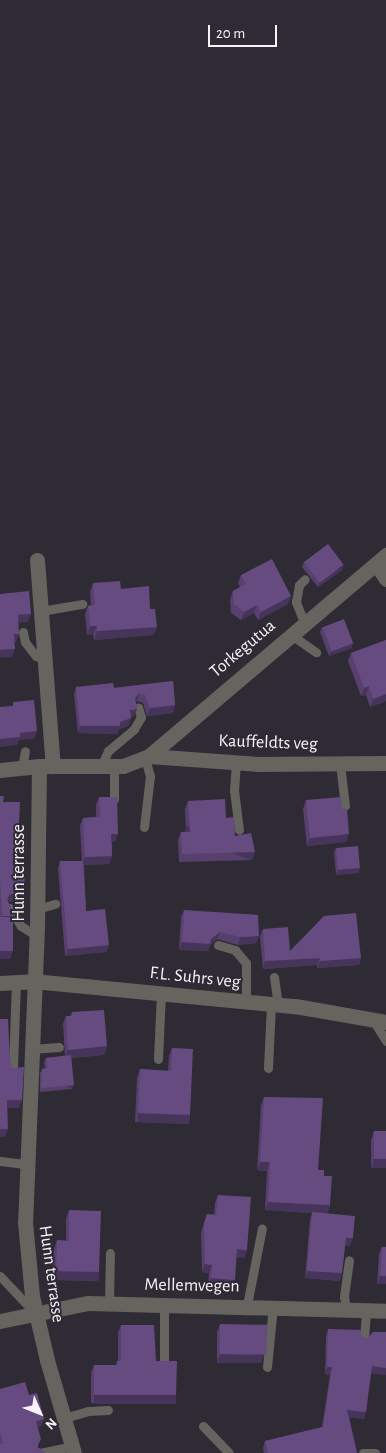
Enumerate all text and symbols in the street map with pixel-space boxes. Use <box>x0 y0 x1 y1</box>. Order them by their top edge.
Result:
scale bar <box>211 15 280 47</box>
text: 20 m <box>216 26 245 41</box>
street label: Torkegutua <box>206 615 280 683</box>
street label: Kauffeldts veg <box>218 730 318 756</box>
street label: Hunn terrasse <box>8 824 30 922</box>
street label: F.L. Suhrs veg <box>149 962 241 994</box>
street label: Hunn terrasse <box>34 1224 68 1324</box>
street label: Mellemvegen <box>144 1274 240 1298</box>
north arrow <box>15 1388 65 1438</box>
text: N <box>42 1415 59 1432</box>

